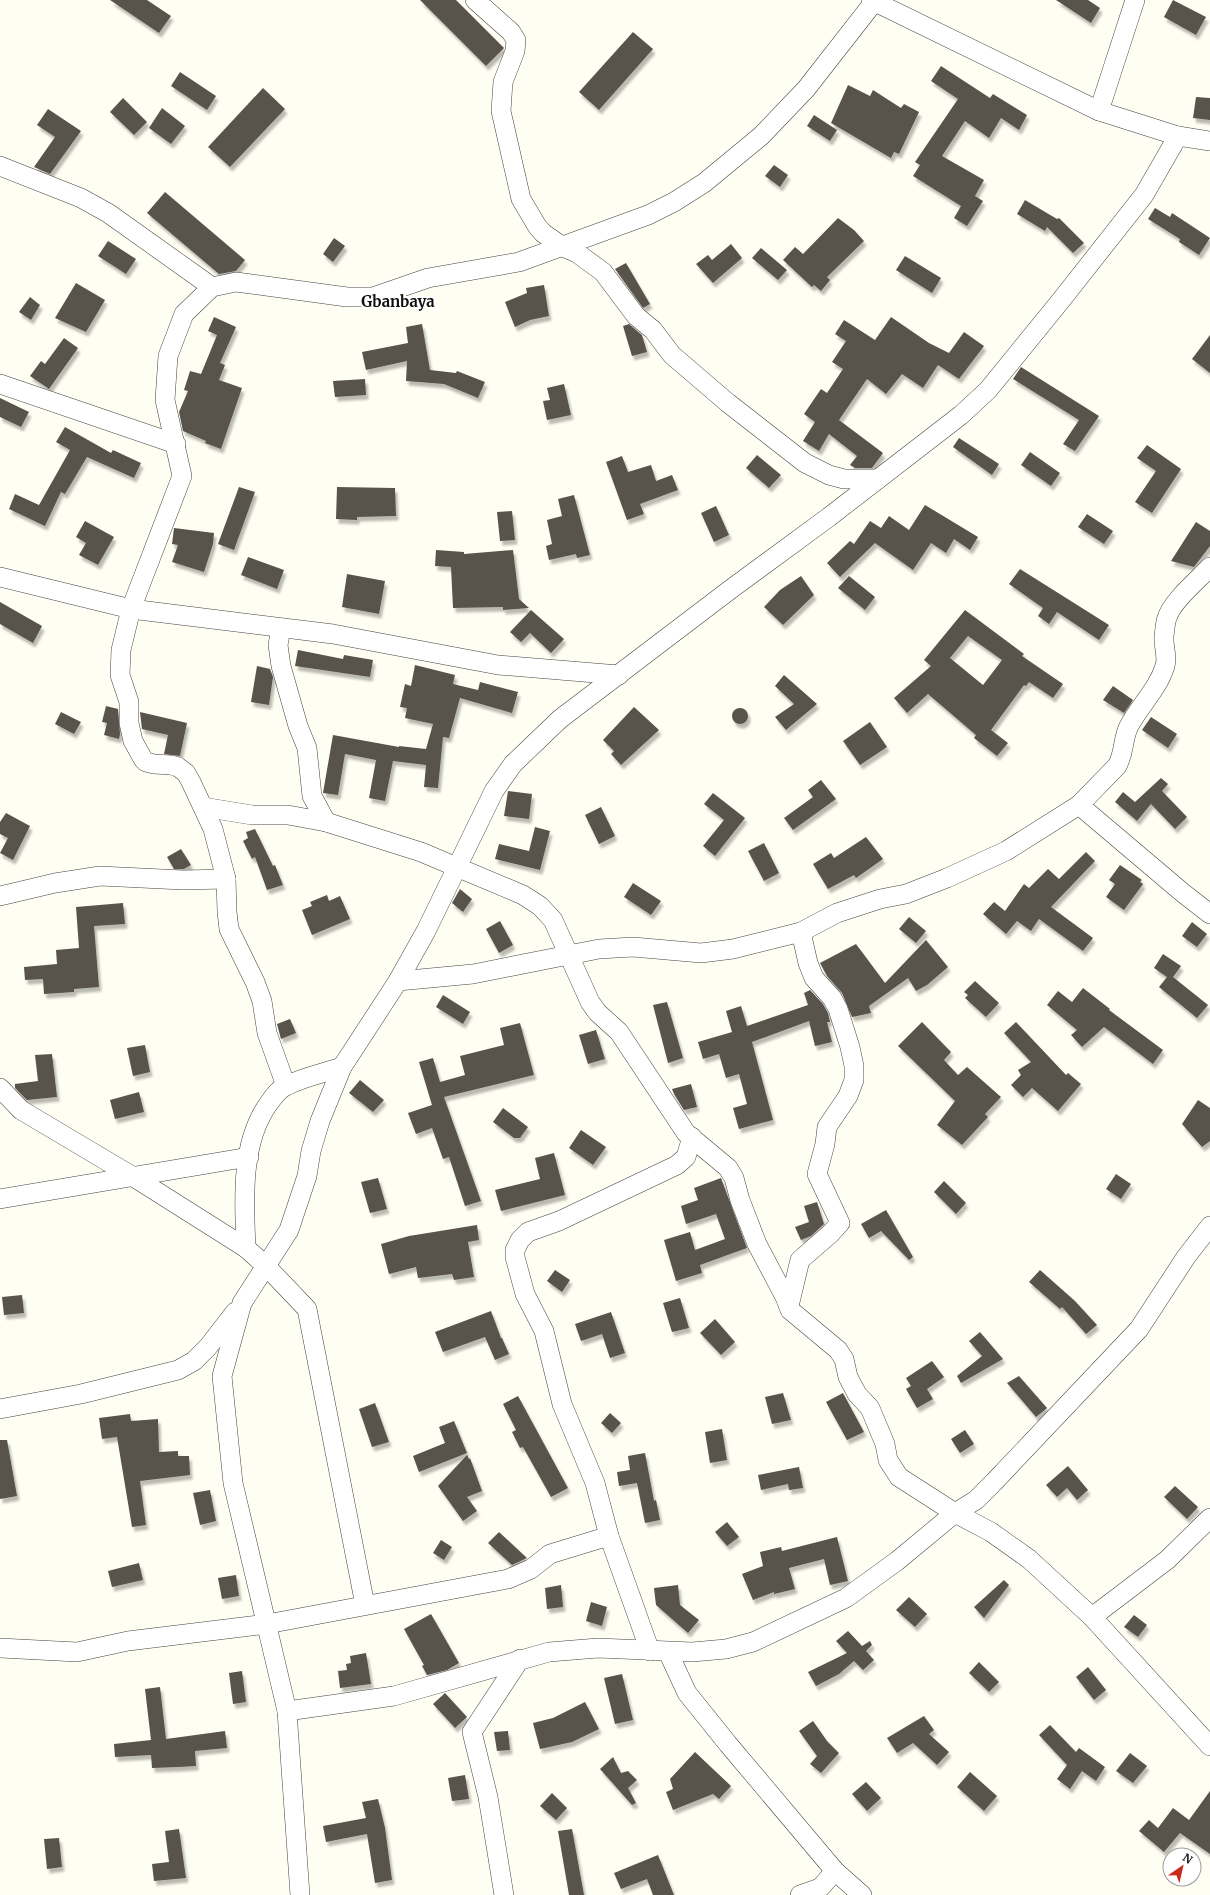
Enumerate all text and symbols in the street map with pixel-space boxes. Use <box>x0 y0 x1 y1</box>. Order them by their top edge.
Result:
district label: Gbanbaya <box>361 292 435 311</box>
north arrow <box>1162 1847 1202 1887</box>
text: N <box>1180 1850 1195 1867</box>

